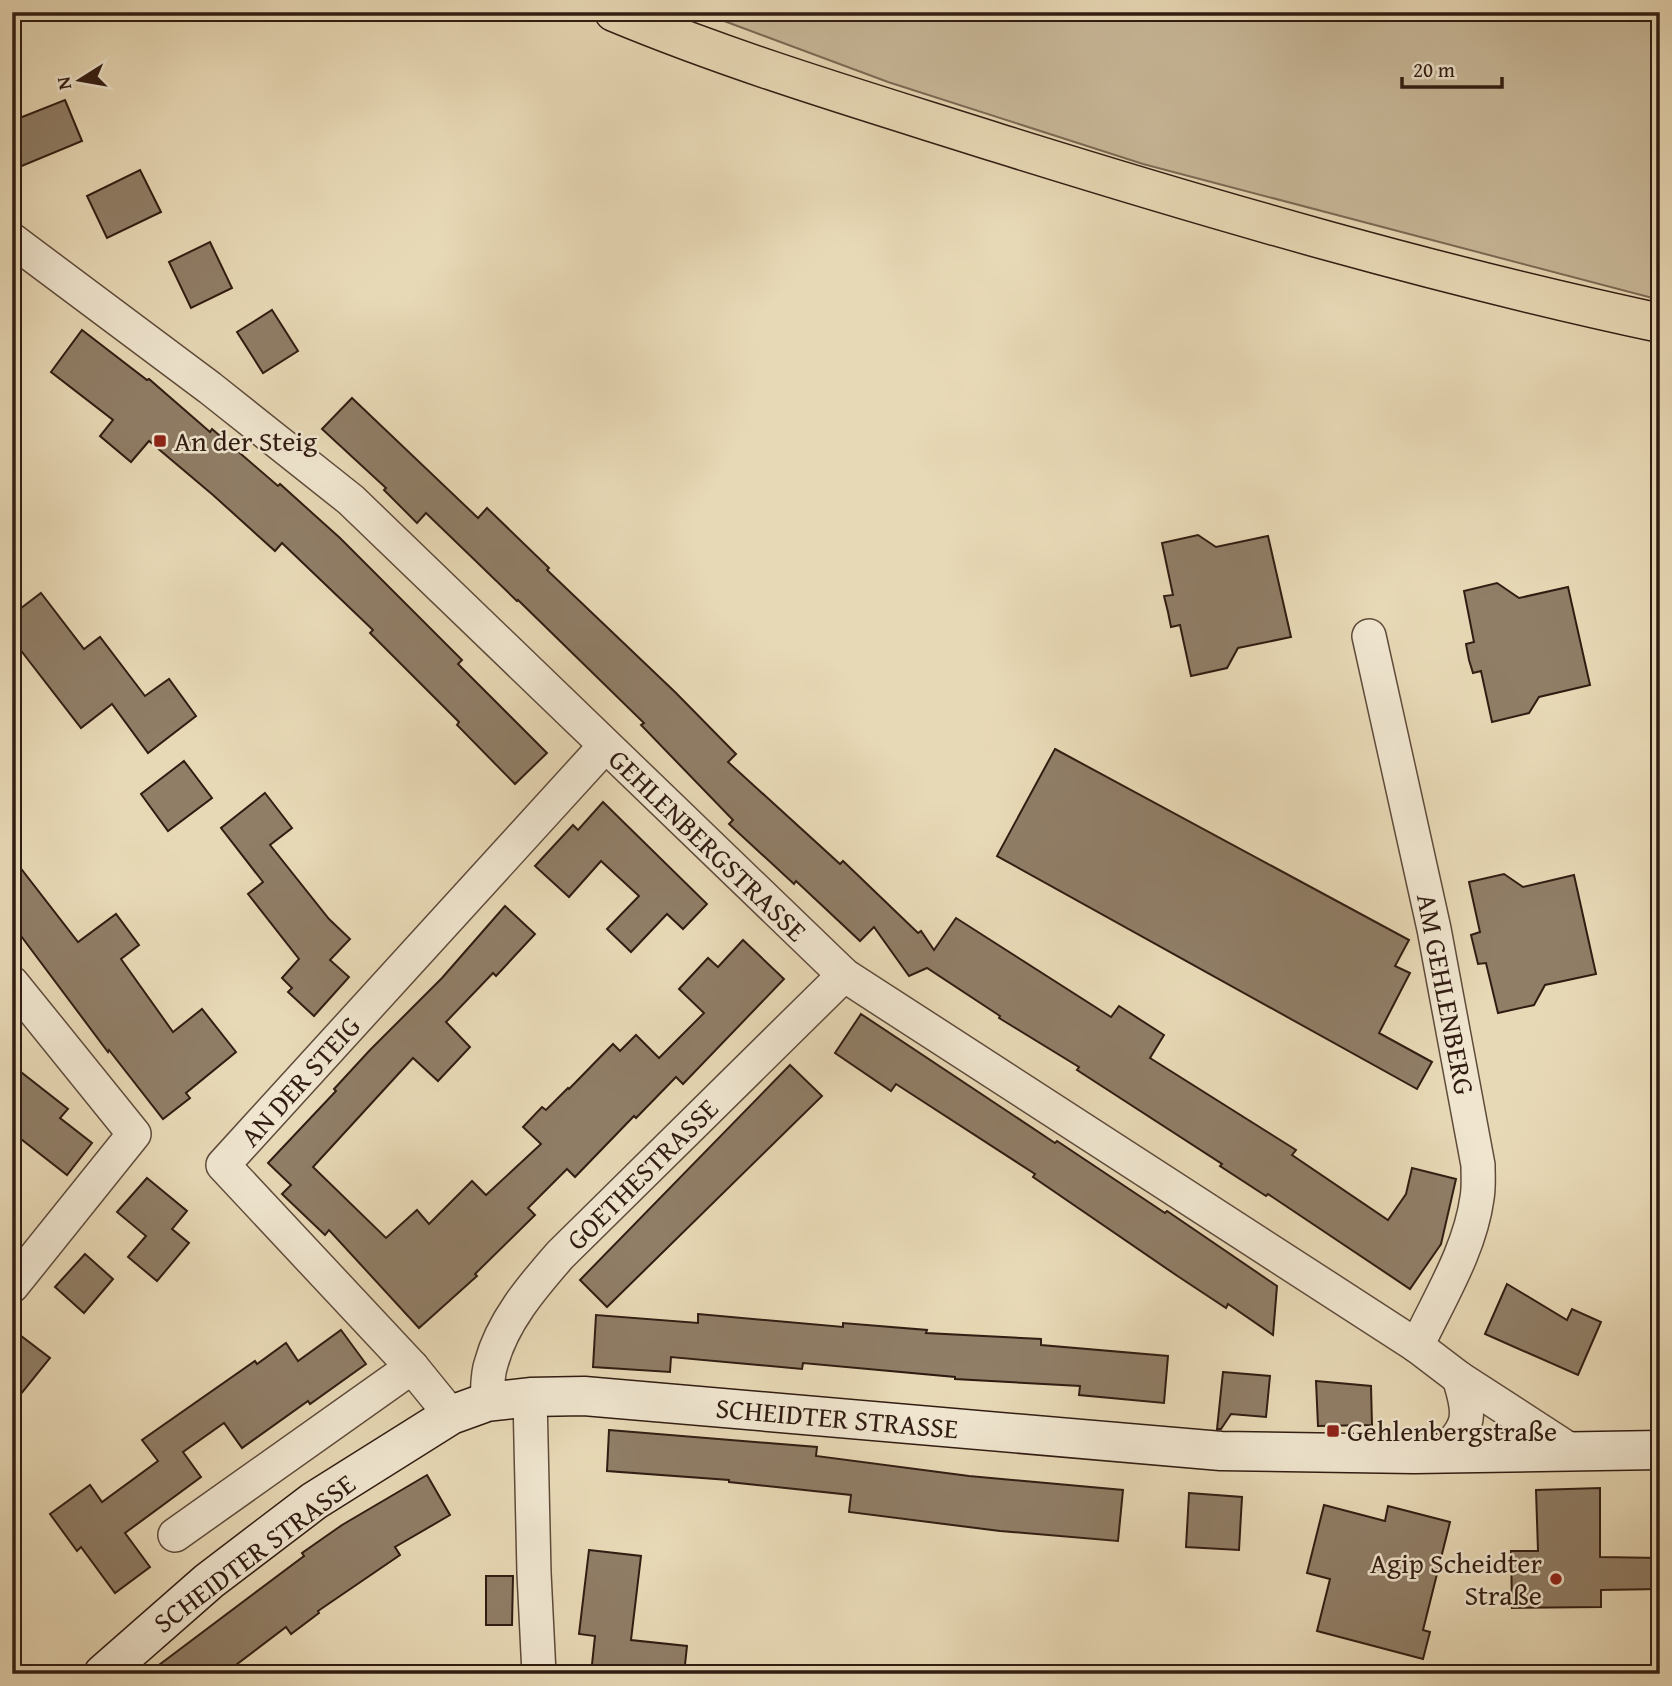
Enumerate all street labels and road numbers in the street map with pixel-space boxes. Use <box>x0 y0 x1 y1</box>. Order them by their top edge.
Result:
street label: GEHLENBERGSTRASSE <box>600 739 817 950</box>
street label: AM GEHLENBERG <box>1407 890 1486 1098</box>
street label: AN DER STEIG <box>230 1006 370 1155</box>
street label: GOETHESTRASSE <box>556 1088 727 1259</box>
street label: SCHEIDTER STRASSE <box>714 1386 960 1449</box>
street label: SCHEIDTER STRASSE <box>144 1463 363 1642</box>

